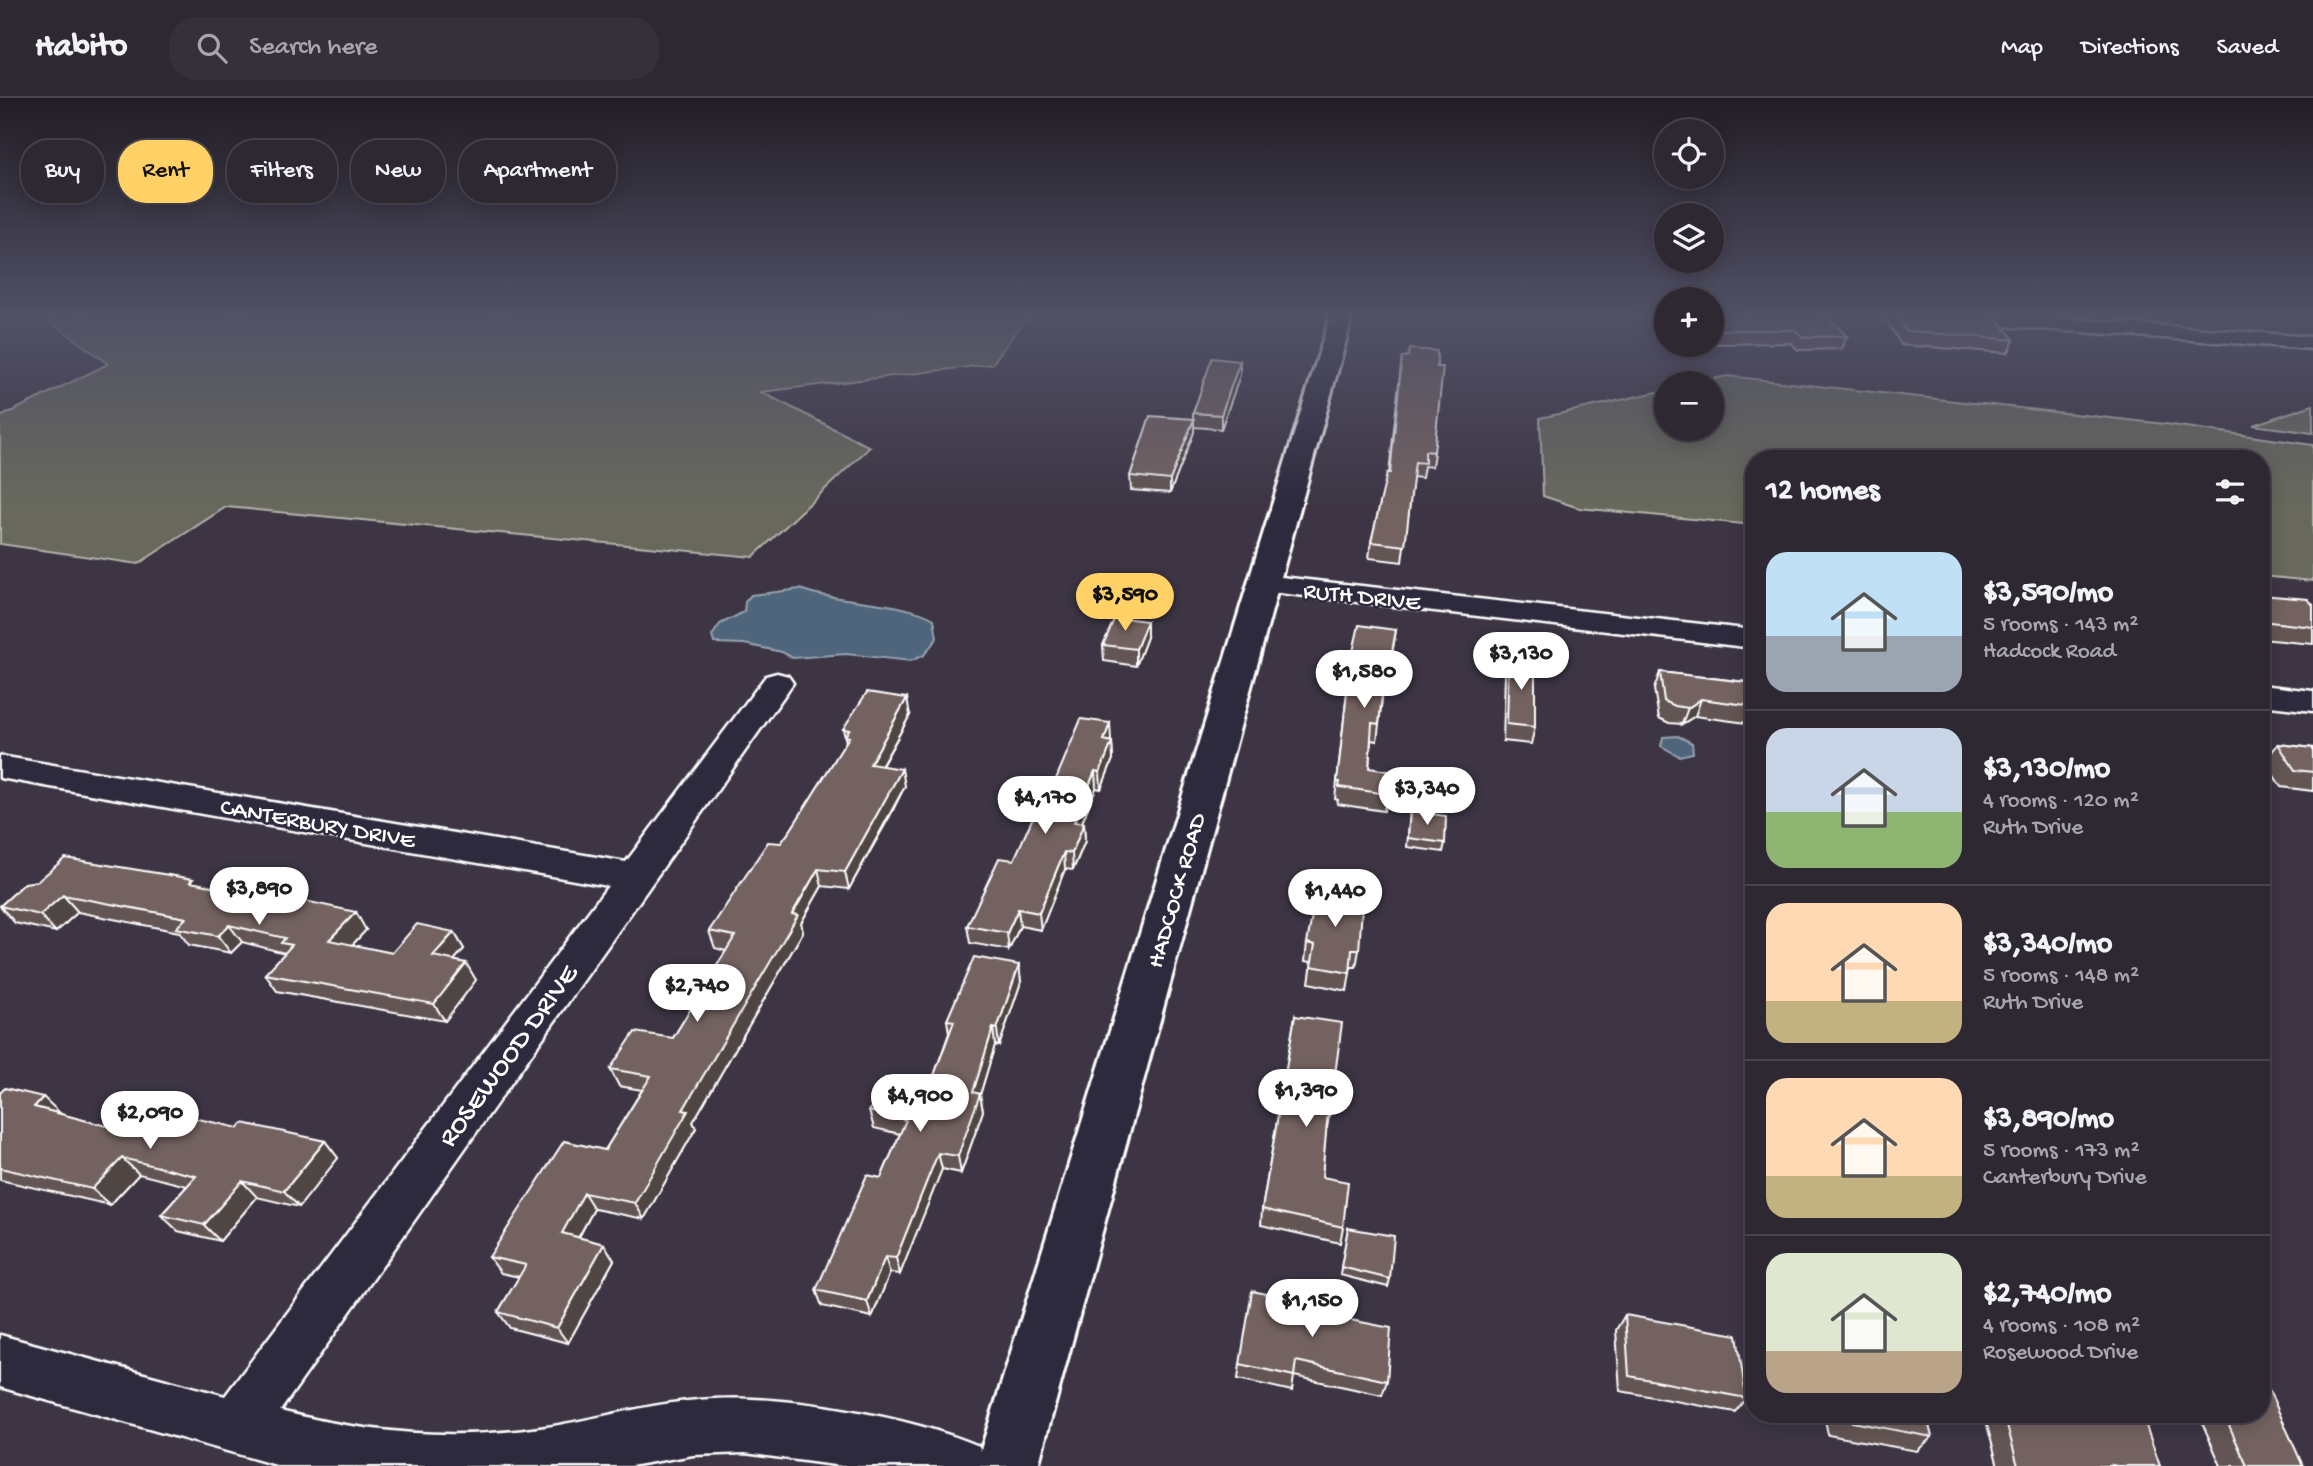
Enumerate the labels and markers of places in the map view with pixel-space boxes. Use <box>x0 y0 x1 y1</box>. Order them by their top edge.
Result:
pin: $3,590 <box>1068 574 1182 633</box>
pin: $3,130 <box>1464 632 1578 692</box>
pin: $1,580 <box>1307 650 1421 710</box>
pin: $3,340 <box>1370 768 1484 827</box>
pin: $4,170 <box>988 776 1102 836</box>
pin: $3,890 <box>202 868 316 927</box>
pin: $1,440 <box>1278 870 1392 929</box>
pin: $2,740 <box>640 964 754 1024</box>
pin: $1,390 <box>1249 1070 1363 1129</box>
pin: $4,900 <box>863 1074 977 1134</box>
pin: $2,090 <box>93 1091 207 1151</box>
pin: $1,150 <box>1255 1280 1369 1339</box>

